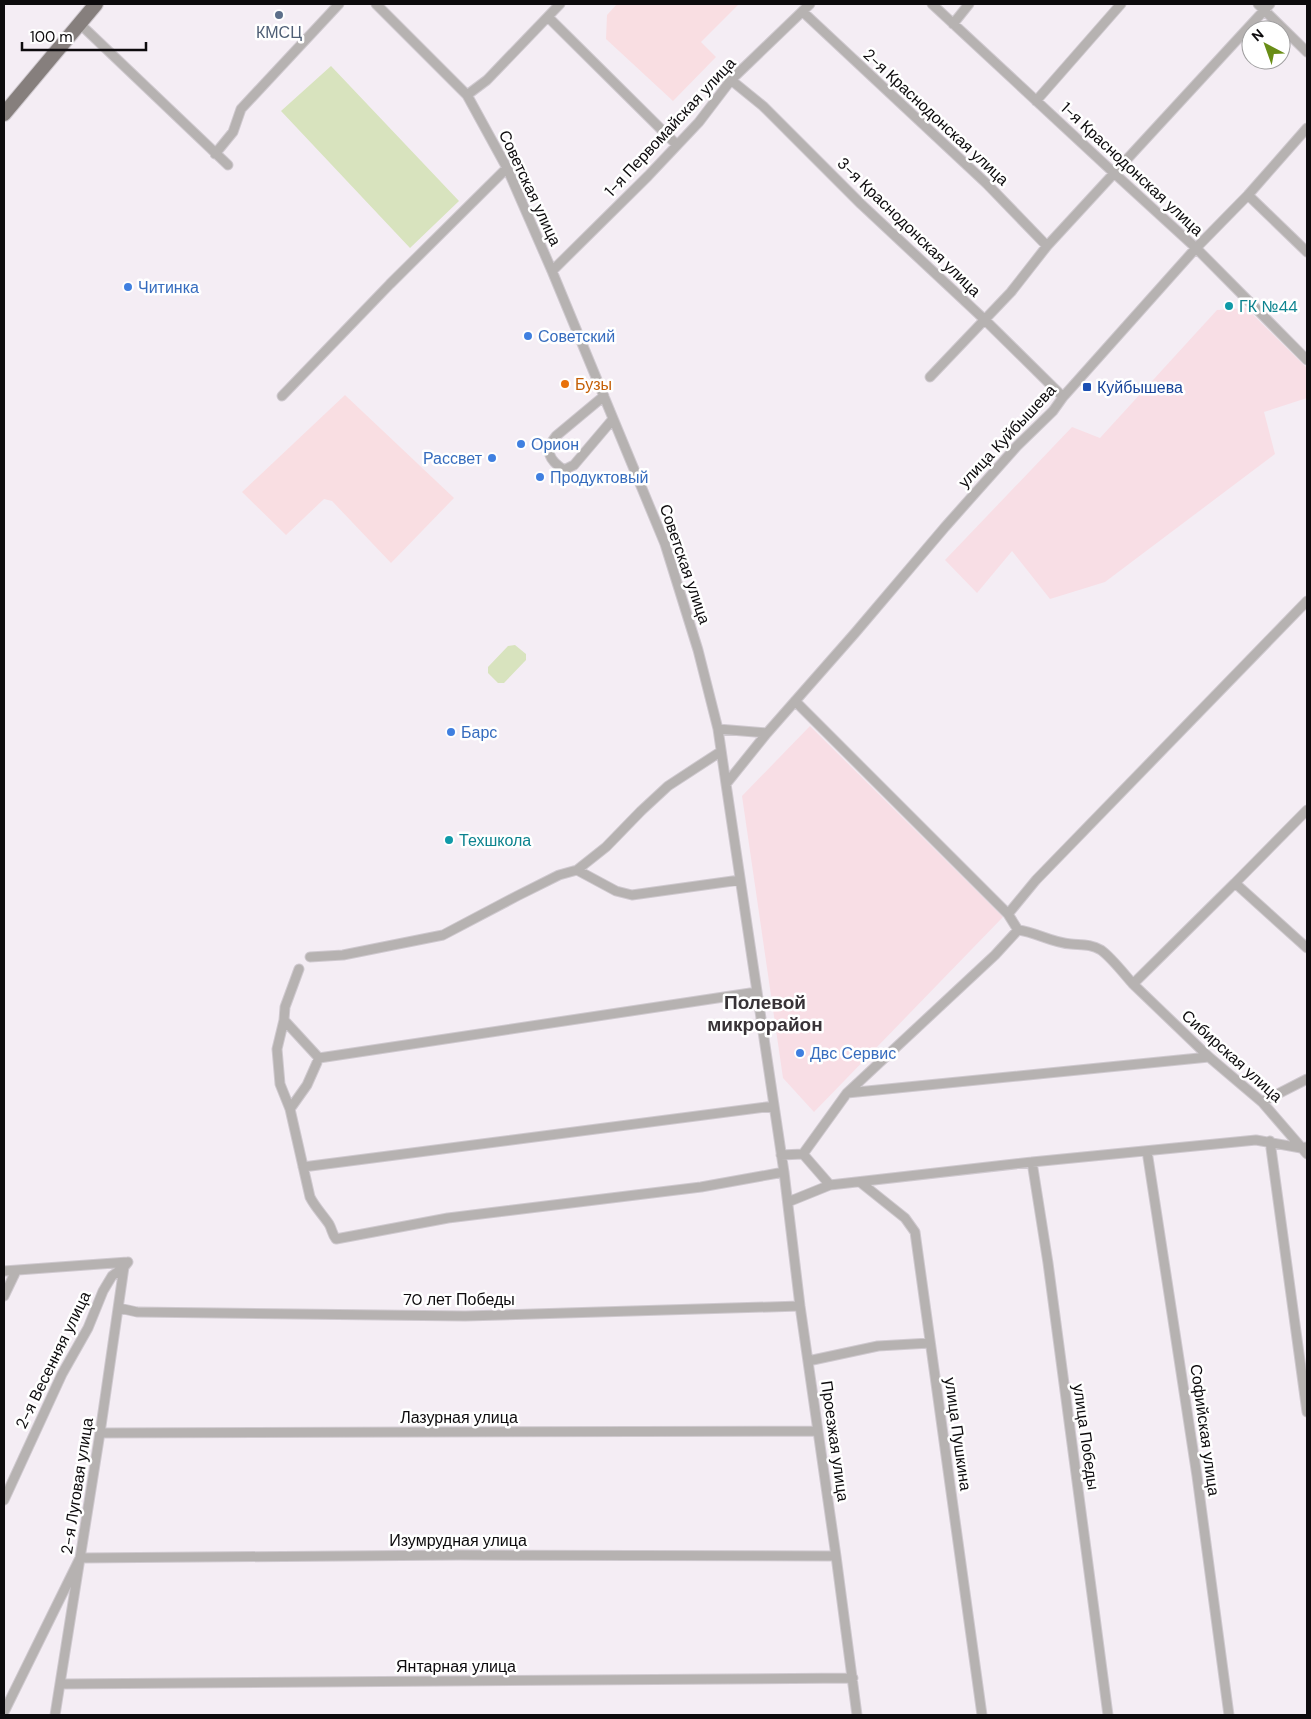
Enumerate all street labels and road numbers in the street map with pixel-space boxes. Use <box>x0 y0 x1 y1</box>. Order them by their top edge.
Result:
street label: 2-я Краснодонская улица <box>859 44 1013 190</box>
street label: 1-я Первомайская улица <box>600 53 740 201</box>
street label: 1-я Краснодонская улица <box>1056 97 1208 241</box>
street label: Советская улица <box>494 127 566 249</box>
street label: 3-я Краснодонская улица <box>833 153 985 301</box>
street label: улица Куйбышева <box>954 380 1060 492</box>
street label: Советская улица <box>655 501 715 627</box>
street label: Сибирская улица <box>1177 1005 1287 1107</box>
street label: 2-я Весенняя улица <box>11 1288 95 1432</box>
street label: 70 лет Победы <box>403 1289 515 1310</box>
street label: Софийская улица <box>1185 1363 1225 1497</box>
street label: улица Пушкина <box>940 1376 976 1492</box>
street label: Проезжая улица <box>816 1379 854 1503</box>
street label: улица Победы <box>1068 1383 1104 1491</box>
street label: Лазурная улица <box>400 1407 518 1428</box>
street label: 2-я Луговая улица <box>56 1416 98 1556</box>
street label: Изумрудная улица <box>389 1530 527 1551</box>
street label: Янтарная улица <box>396 1656 516 1677</box>

